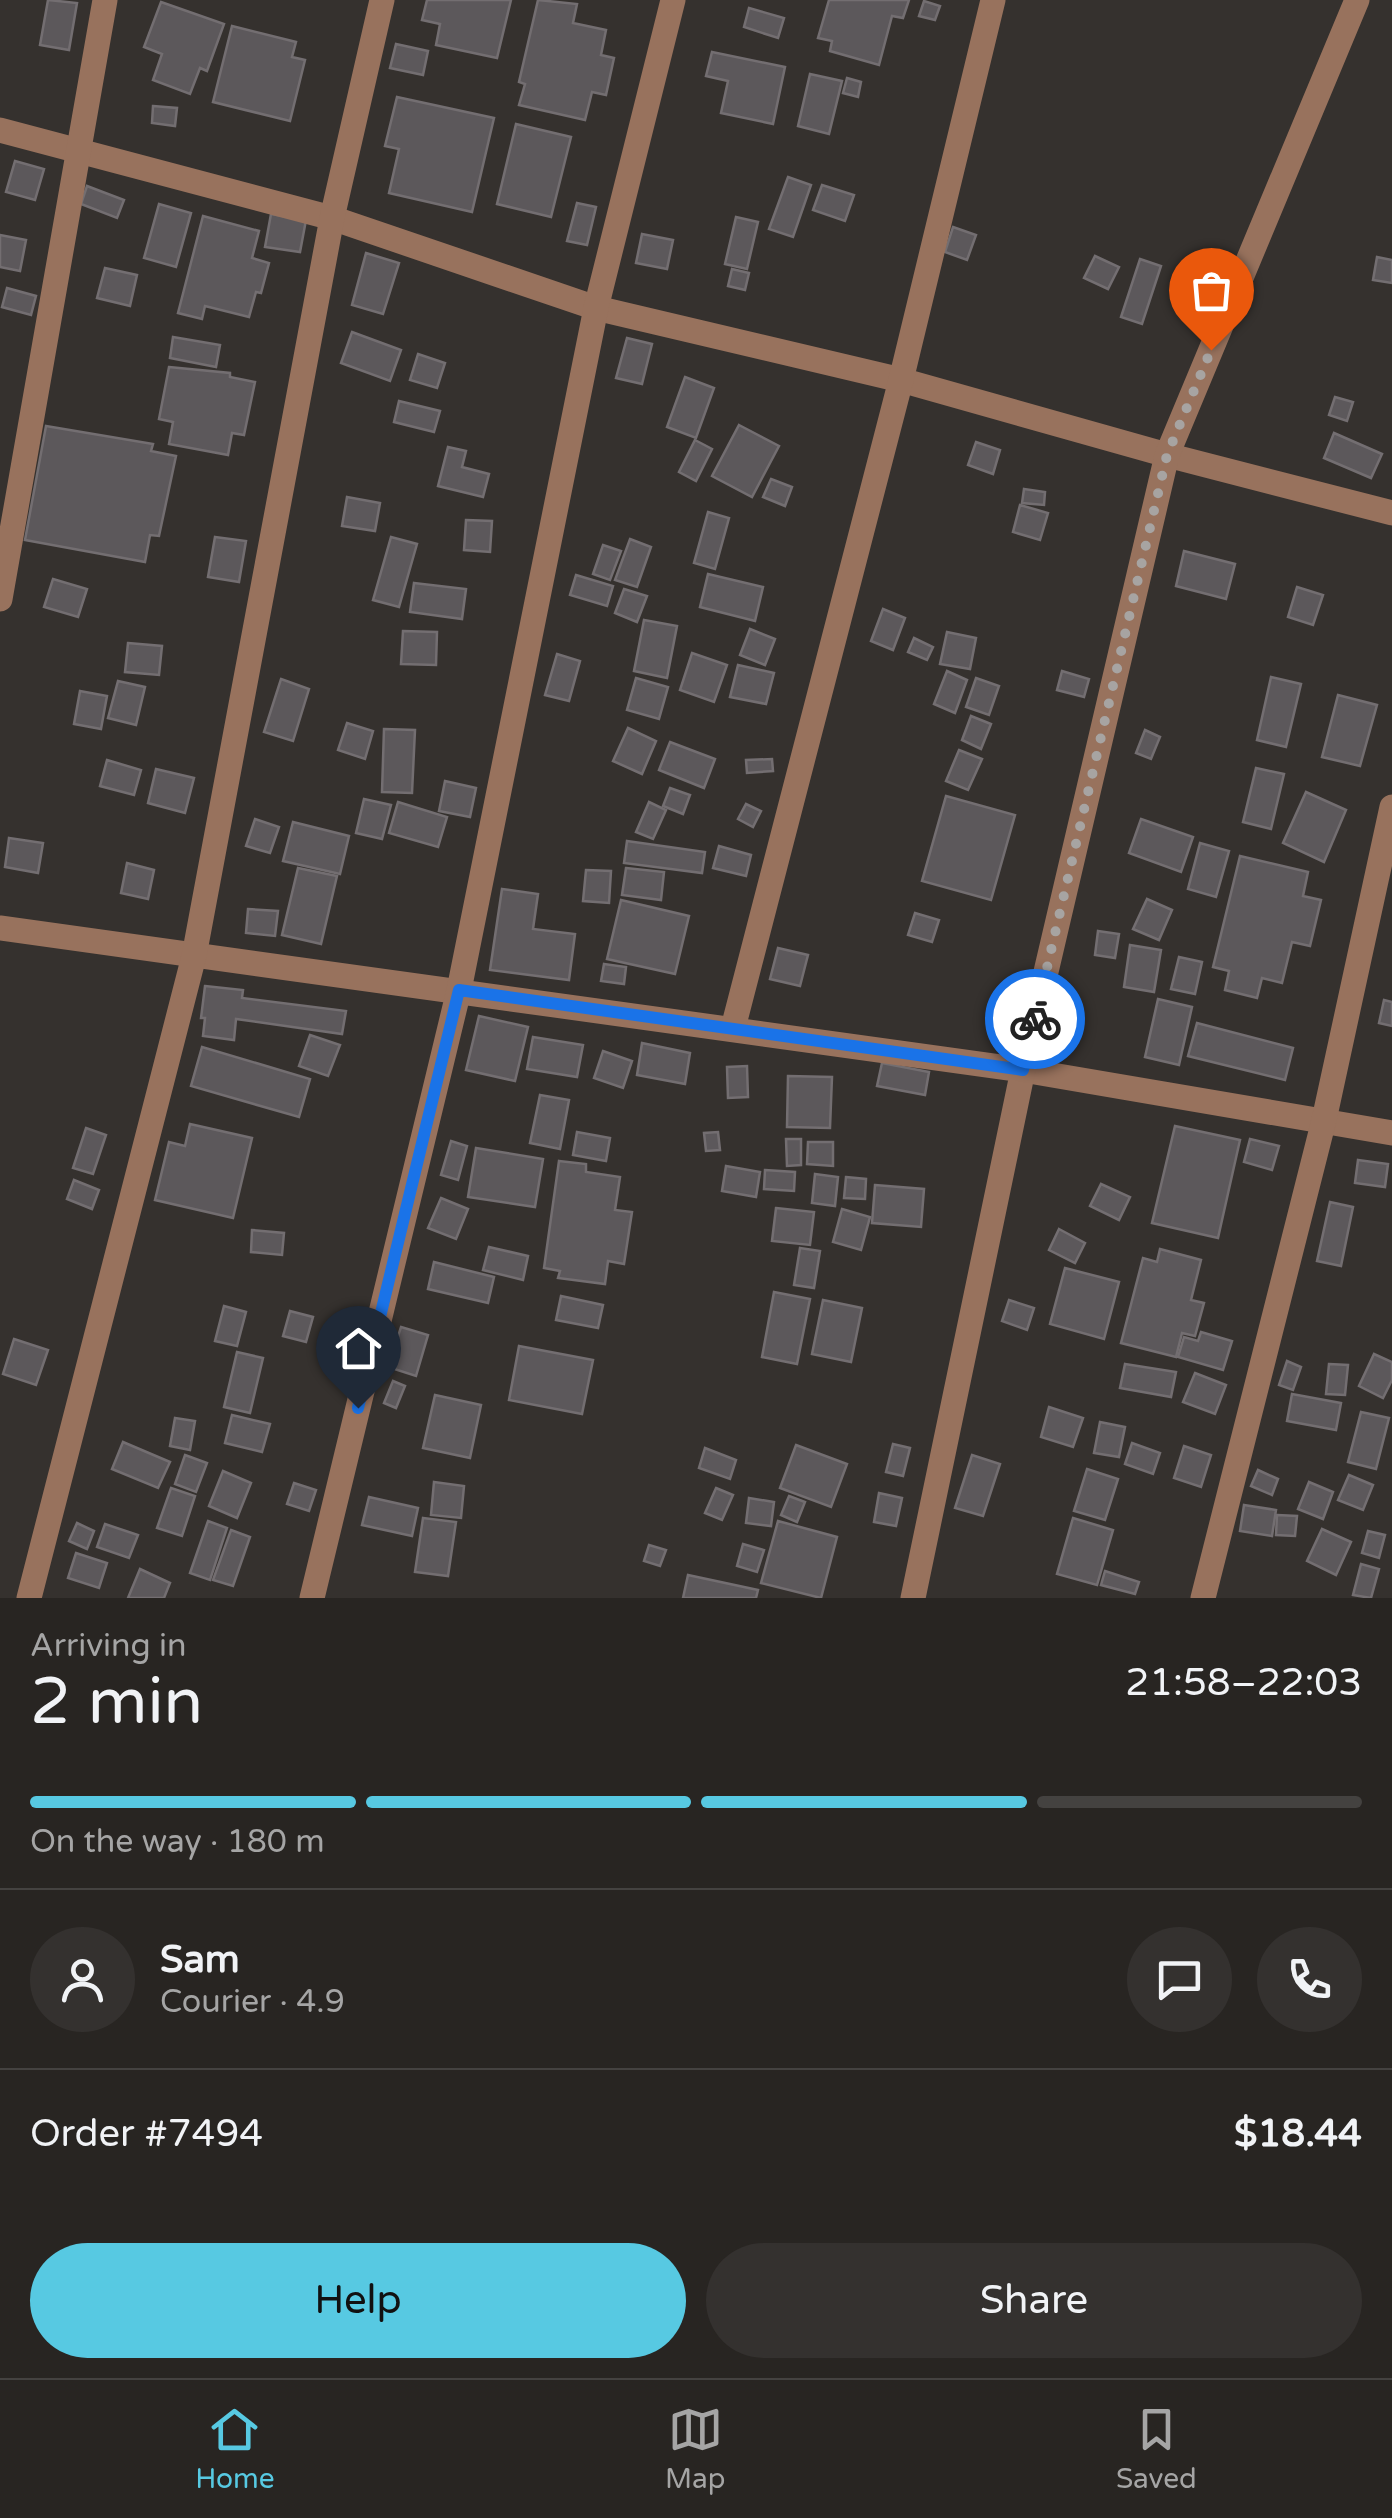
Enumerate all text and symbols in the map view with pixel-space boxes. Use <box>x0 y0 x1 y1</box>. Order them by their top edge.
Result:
pin <box>1169 248 1254 351</box>
icon: bag <box>1184 263 1239 318</box>
courier <box>985 969 1085 1069</box>
icon: bike <box>1008 992 1063 1047</box>
pin <box>316 1306 401 1409</box>
icon: home <box>331 1321 386 1376</box>
text: Arriving in <box>30 1627 187 1665</box>
text: 21:58–22:03 <box>1125 1660 1362 1706</box>
text: 2 min <box>30 1663 203 1742</box>
text: On the way · 180 m <box>30 1823 325 1861</box>
button: person <box>30 1927 135 2032</box>
button: chat <box>1127 1927 1232 2032</box>
button: phone <box>1257 1927 1362 2032</box>
text: Sam <box>160 1937 240 1983</box>
text: Courier · 4.9 <box>160 1983 345 2021</box>
text: Order #7494 <box>30 2111 263 2157</box>
text: $18.44 <box>1234 2111 1362 2157</box>
button: Help <box>30 2243 686 2358</box>
button: Share <box>706 2243 1362 2358</box>
tab: Home <box>195 2402 275 2496</box>
tab: Map <box>665 2402 725 2496</box>
tab: Saved <box>1116 2402 1197 2496</box>

